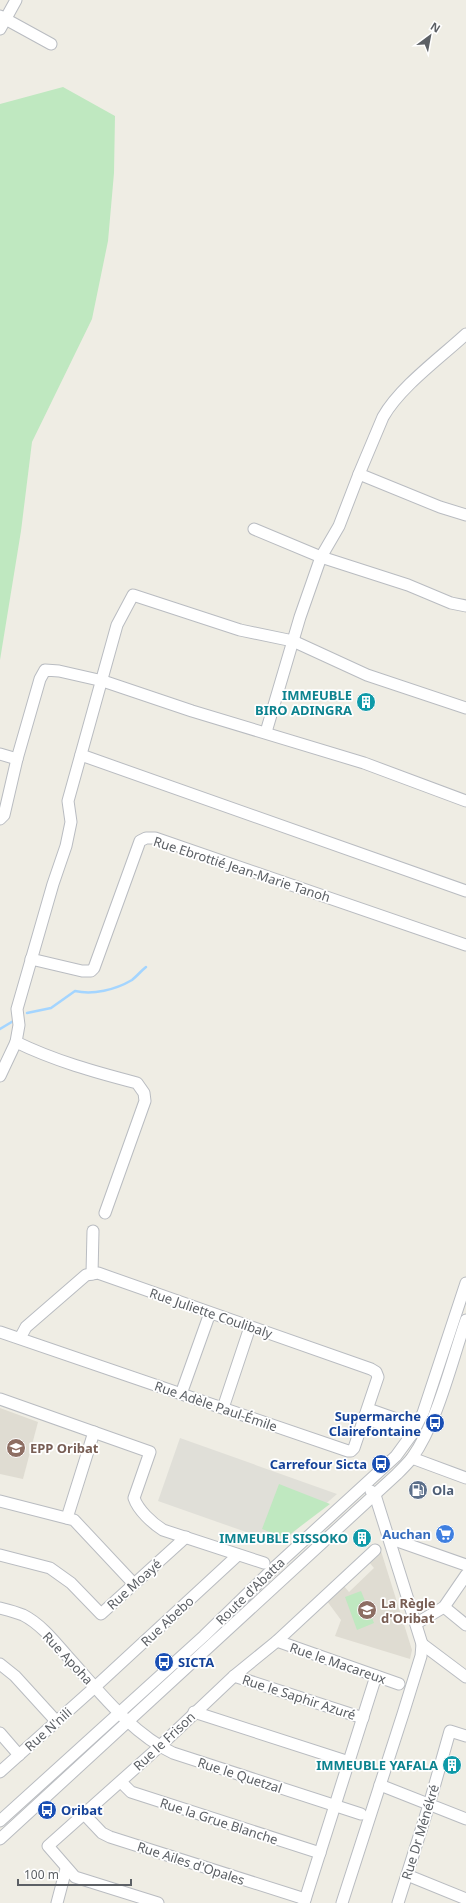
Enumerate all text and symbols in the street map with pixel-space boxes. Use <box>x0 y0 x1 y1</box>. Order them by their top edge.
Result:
north arrow <box>410 16 450 56</box>
text: N <box>428 18 443 36</box>
place label: IMMEUBLE BIRO ADINGRA <box>255 686 352 719</box>
building icon: IMMEUBLE BIRO ADINGRA <box>355 691 377 713</box>
street label: Rue Ebrottié Jean-Marie Tanoh <box>151 832 333 906</box>
street label: Rue Juliette Coulibaly <box>147 1284 275 1343</box>
street label: Rue Adèle Paul-Émile <box>152 1377 280 1435</box>
place label: Supermarche Clairefontaine <box>329 1407 421 1440</box>
bus stop icon: Supermarche Clairefontaine <box>424 1412 446 1434</box>
school or university icon: EPP Oribat <box>5 1437 27 1459</box>
place label: EPP Oribat <box>30 1439 99 1457</box>
bus stop icon: Carrefour Sicta <box>370 1453 392 1475</box>
place label: Carrefour Sicta <box>270 1455 367 1473</box>
fuel station icon: Ola <box>407 1479 429 1501</box>
place label: Ola <box>432 1481 454 1499</box>
supermarket icon: Auchan <box>434 1523 456 1545</box>
place label: Auchan <box>382 1525 431 1543</box>
building icon: IMMEUBLE SISSOKO <box>351 1527 373 1549</box>
place label: IMMEUBLE SISSOKO <box>219 1529 348 1547</box>
street label: Route d'Abatta <box>211 1553 289 1629</box>
street label: Rue Moayé <box>103 1555 165 1613</box>
street label: Rue Abebo <box>137 1592 197 1650</box>
place label: La Règle d'Oribat <box>381 1594 436 1627</box>
school or university icon: La Règle d'Oribat <box>356 1599 378 1621</box>
street label: Rue Apoha <box>39 1628 97 1688</box>
street label: Rue le Macareux <box>287 1638 389 1688</box>
bus stop icon: SICTA <box>153 1651 175 1673</box>
place label: SICTA <box>178 1653 214 1671</box>
street label: Rue le Saphir Azuré <box>240 1670 358 1724</box>
street label: Rue N'nili <box>21 1703 75 1755</box>
street label: Rue le Frison <box>129 1708 199 1774</box>
street label: Rue le Quetzal <box>195 1753 285 1797</box>
building icon: IMMEUBLE YAFALA <box>441 1754 463 1776</box>
place label: IMMEUBLE YAFALA <box>316 1756 438 1774</box>
street label: Rue Dr Ménékré <box>397 1782 443 1882</box>
street label: Rue la Grue Blanche <box>158 1793 280 1849</box>
bus stop icon: Oribat <box>36 1799 58 1821</box>
place label: Oribat <box>61 1801 103 1819</box>
street label: Rue Ailes d'Opales <box>135 1837 247 1889</box>
scale bar <box>18 1861 131 1887</box>
text: 100 m <box>24 1866 59 1883</box>

